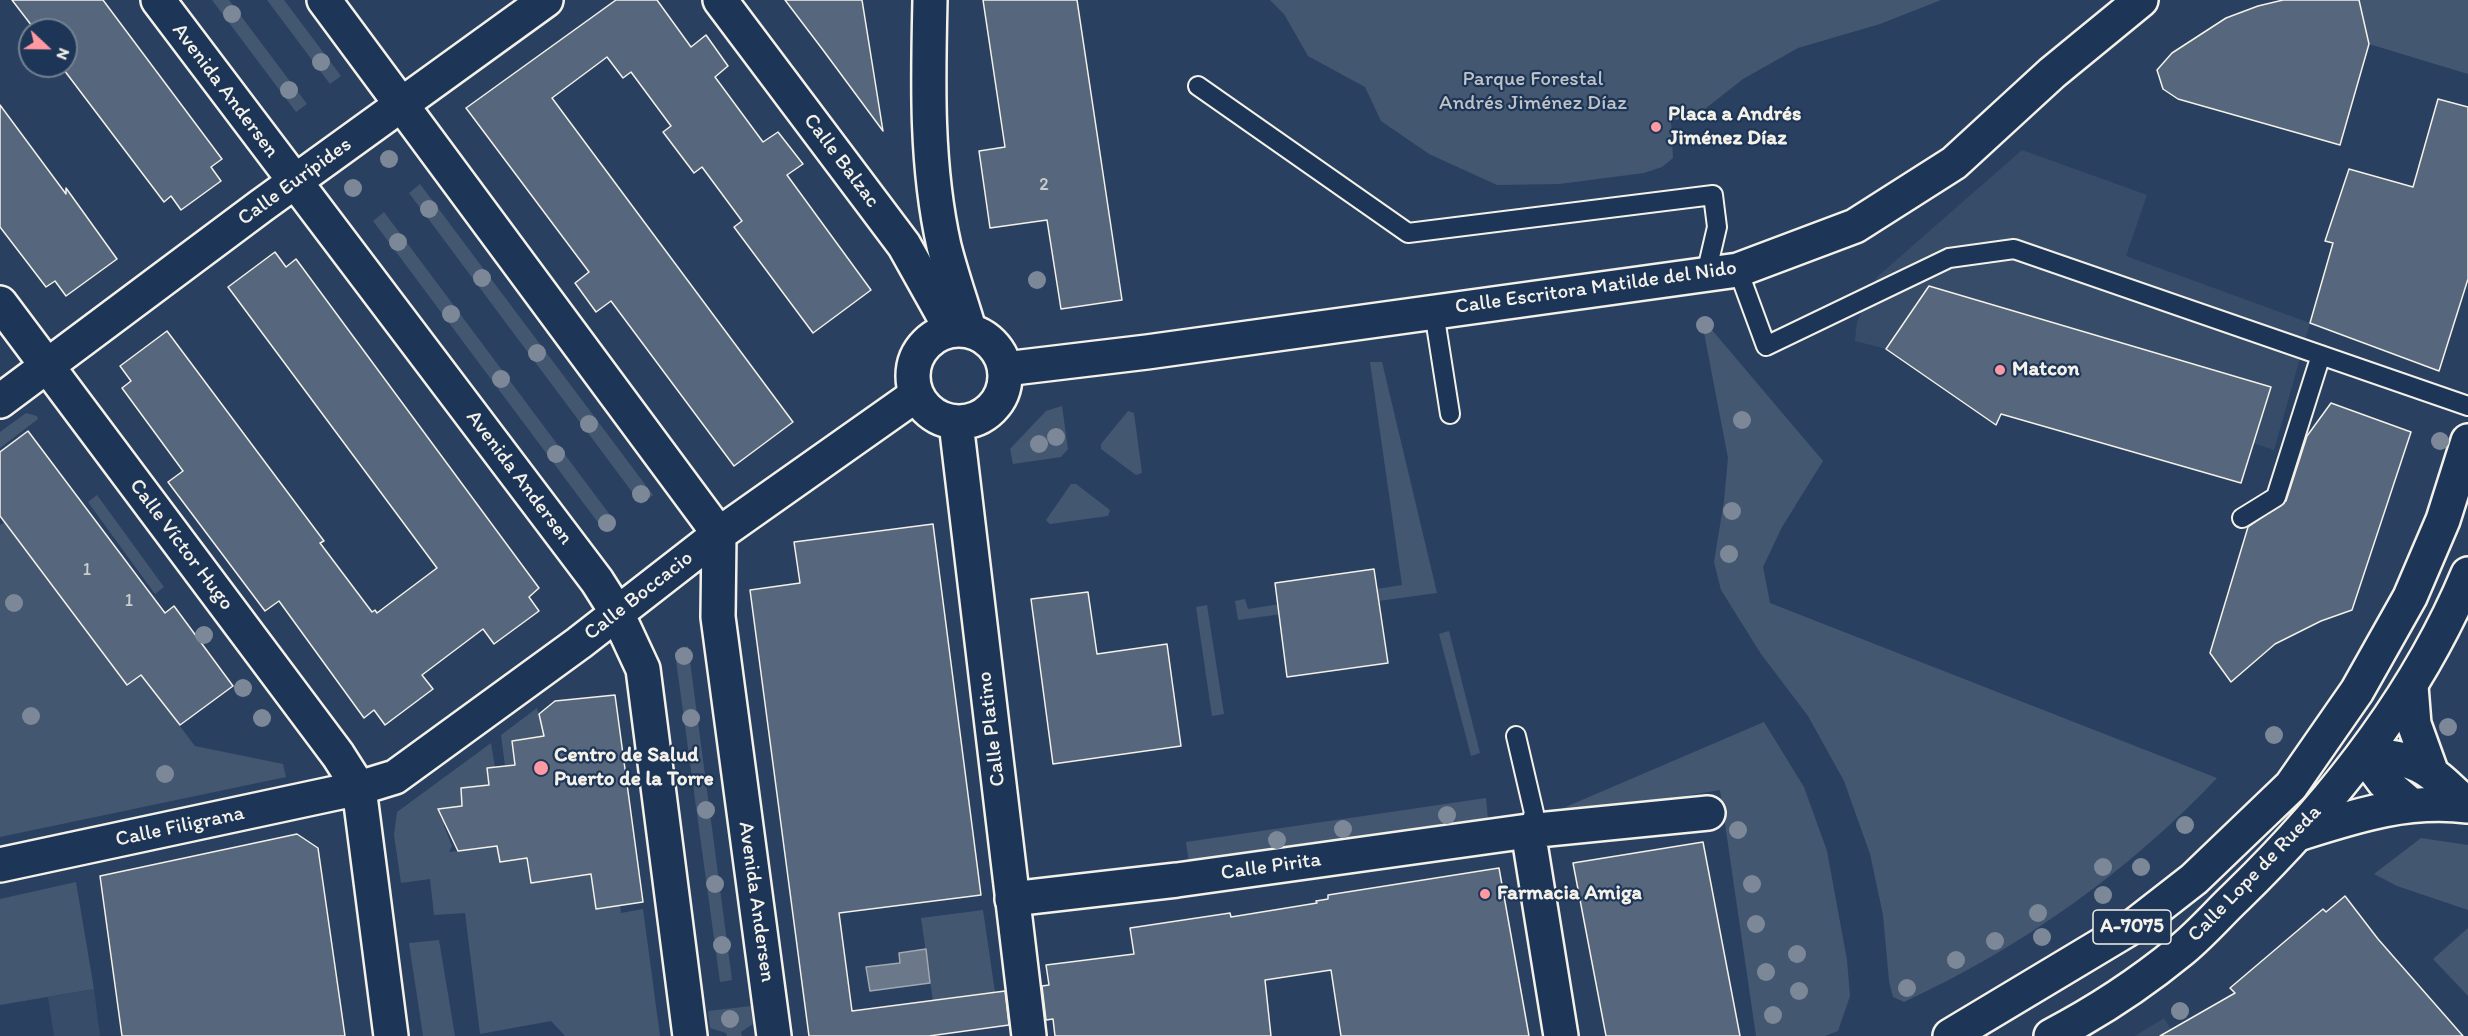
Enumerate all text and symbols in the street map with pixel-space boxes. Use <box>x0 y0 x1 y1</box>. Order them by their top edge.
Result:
north arrow <box>18 18 78 78</box>
street label: Avenida Andersen <box>166 19 284 163</box>
text: N <box>52 46 74 63</box>
park label: Parque Forestal Andrés Jiménez Díaz <box>1439 67 1627 117</box>
place label: Placa a Andrés Jiménez Díaz <box>1668 102 1801 152</box>
street label: Calle Balzac <box>797 109 885 213</box>
marker: Placa a Andrés Jiménez Díaz <box>1649 120 1663 134</box>
street label: Calle Eurípides <box>233 132 357 232</box>
house number: 2 <box>1039 174 1049 196</box>
street label: Calle Escritora Matilde del Nido <box>1454 256 1738 320</box>
place label: Matcon <box>2012 357 2079 383</box>
marker: Matcon <box>1993 363 2007 377</box>
street label: Avenida Andersen <box>460 406 578 550</box>
street label: Calle Víctor Hugo <box>123 474 239 616</box>
street label: Calle Boccacio <box>580 546 698 646</box>
house number: 1 <box>83 559 91 581</box>
house number: 1 <box>125 590 133 612</box>
street label: Calle Platino <box>972 670 1012 788</box>
place label: Centro de Salud Puerto de la Torre <box>554 743 714 793</box>
marker: Centro de Salud Puerto de la Torre <box>532 759 550 777</box>
street label: Calle Lope de Rueda <box>2183 800 2327 948</box>
street label: Calle Filigrana <box>113 801 247 853</box>
street label: Avenida Andersen <box>732 820 780 984</box>
street label: Calle Pirita <box>1219 848 1323 886</box>
place label: Farmacia Amiga <box>1497 881 1642 907</box>
marker: Farmacia Amiga <box>1478 887 1492 901</box>
road number: A-7075 <box>2093 910 2171 944</box>

